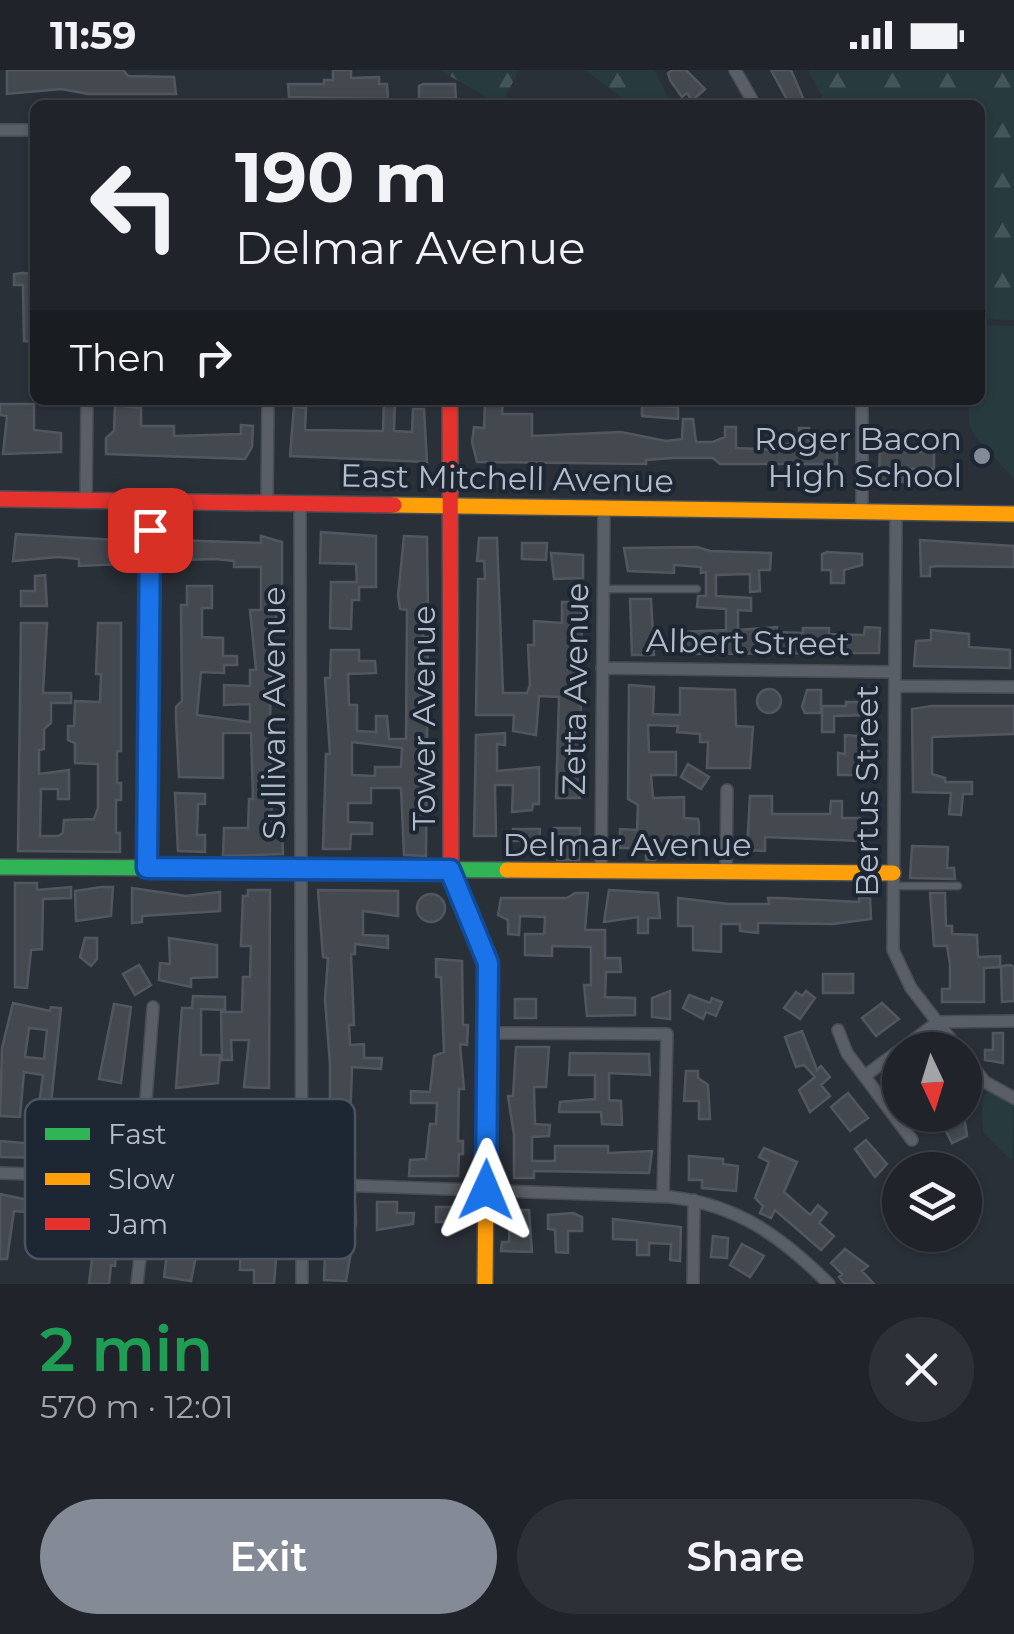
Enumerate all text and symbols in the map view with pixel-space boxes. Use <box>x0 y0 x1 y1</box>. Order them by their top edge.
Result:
text: 11:59 <box>50 12 137 59</box>
text: 190 m <box>235 134 448 220</box>
icon: left <box>70 140 200 270</box>
text: Delmar Avenue <box>235 220 585 275</box>
icon: right <box>186 330 241 385</box>
text: Then <box>70 334 166 381</box>
place label: Roger Bacon High School <box>754 419 962 495</box>
marker: Roger Bacon High School <box>971 445 993 467</box>
street label: East Mitchell Avenue <box>340 456 674 500</box>
pin <box>108 488 193 573</box>
icon: arrive <box>123 503 178 558</box>
street label: Zetta Avenue <box>554 582 596 796</box>
street label: Sullivan Avenue <box>254 586 293 840</box>
street label: Tower Avenue <box>404 605 443 831</box>
street label: Albert Street <box>646 621 850 663</box>
street label: Bertus Street <box>847 685 886 897</box>
street label: Delmar Avenue <box>502 825 752 864</box>
north arrow <box>882 1032 982 1132</box>
map controls <box>882 1032 982 1252</box>
legend <box>25 1099 355 1259</box>
text: Fast <box>108 1117 167 1151</box>
position arrow <box>434 1138 538 1242</box>
button: layers <box>882 1152 982 1252</box>
text: Slow <box>108 1162 175 1196</box>
text: Jam <box>107 1207 168 1241</box>
text: 2 min <box>40 1313 213 1386</box>
button: close <box>869 1317 974 1422</box>
text: 570 m · 12:01 <box>40 1387 233 1426</box>
button: Exit <box>40 1499 497 1614</box>
button: Share <box>517 1499 974 1614</box>

